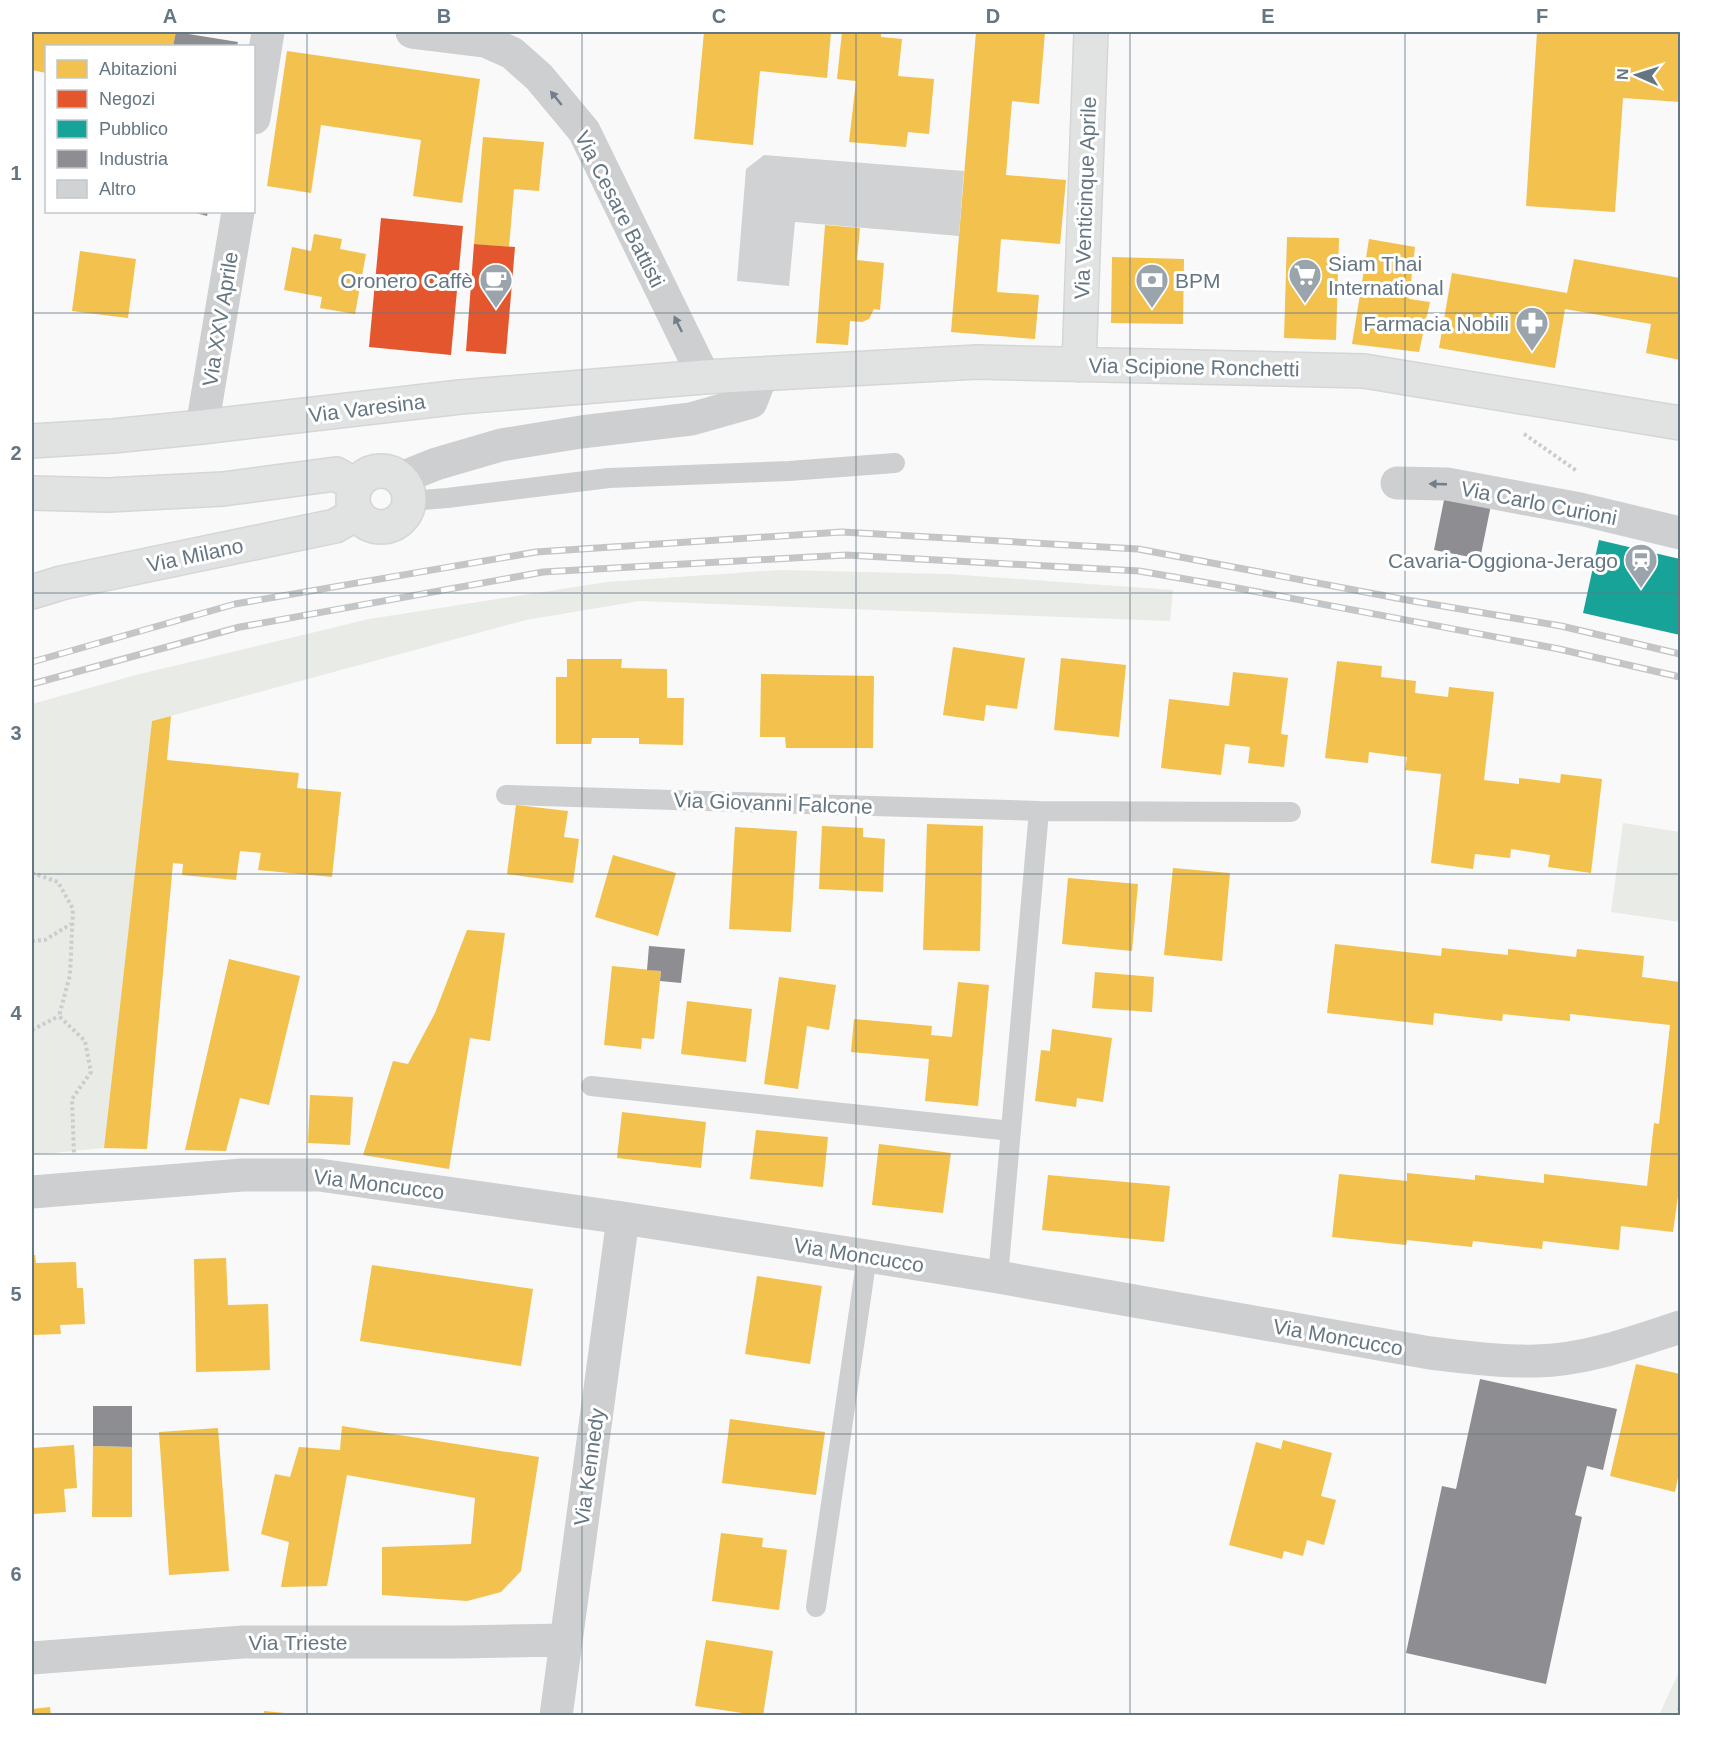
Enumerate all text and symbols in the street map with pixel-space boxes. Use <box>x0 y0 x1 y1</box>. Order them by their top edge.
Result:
text: A <box>163 5 177 27</box>
text: B <box>437 5 451 27</box>
text: C <box>712 5 726 27</box>
text: D <box>986 5 1000 27</box>
text: E <box>1261 5 1275 27</box>
text: F <box>1536 5 1548 27</box>
legend <box>45 45 255 213</box>
north arrow <box>1607 45 1667 105</box>
text: Abitazioni <box>99 59 177 79</box>
text: N <box>1614 68 1631 80</box>
text: Negozi <box>99 89 155 109</box>
one-way arrow <box>550 90 563 106</box>
street label: Via Venticinque Aprile <box>1070 96 1100 300</box>
text: Pubblico <box>99 119 168 139</box>
street label: Via Cesare Battisti <box>571 127 669 291</box>
text: Industria <box>99 149 169 169</box>
text: 1 <box>10 162 22 184</box>
text: Altro <box>99 179 136 199</box>
street label: Via XXV Aprile <box>198 250 242 388</box>
place label: Siam Thai International <box>1328 252 1444 299</box>
supermarket icon: Siam Thai International <box>1287 257 1323 304</box>
cafe icon: Oronero Caffè <box>478 262 514 309</box>
bank icon: BPM <box>1134 262 1170 309</box>
place label: Oronero Caffè <box>340 269 473 292</box>
place label: BPM <box>1175 269 1221 292</box>
pharmacy icon: Farmacia Nobili <box>1514 305 1550 352</box>
place label: Farmacia Nobili <box>1363 312 1509 335</box>
one-way arrow <box>673 316 683 333</box>
street label: Via Scipione Ronchetti <box>1088 354 1300 380</box>
street label: Via Varesina <box>307 389 427 427</box>
text: 2 <box>10 442 22 464</box>
street label: Via Carlo Curioni <box>1459 477 1619 529</box>
one-way arrow <box>1429 480 1448 489</box>
street label: Via Milano <box>145 534 245 576</box>
station icon: Cavaria-Oggiona-Jerago <box>1623 542 1659 589</box>
place label: Cavaria-Oggiona-Jerago <box>1388 549 1618 572</box>
text: 3 <box>10 722 22 744</box>
street label: Via Giovanni Falcone <box>673 788 873 818</box>
text: 4 <box>10 1002 22 1024</box>
street label: Via Moncucco <box>312 1165 446 1203</box>
street label: Via Moncucco <box>792 1233 926 1277</box>
text: 5 <box>10 1283 22 1305</box>
street label: Via Moncucco <box>1271 1314 1405 1360</box>
street label: Via Kennedy <box>569 1406 609 1527</box>
text: 6 <box>10 1563 22 1585</box>
street label: Via Trieste <box>249 1631 347 1654</box>

